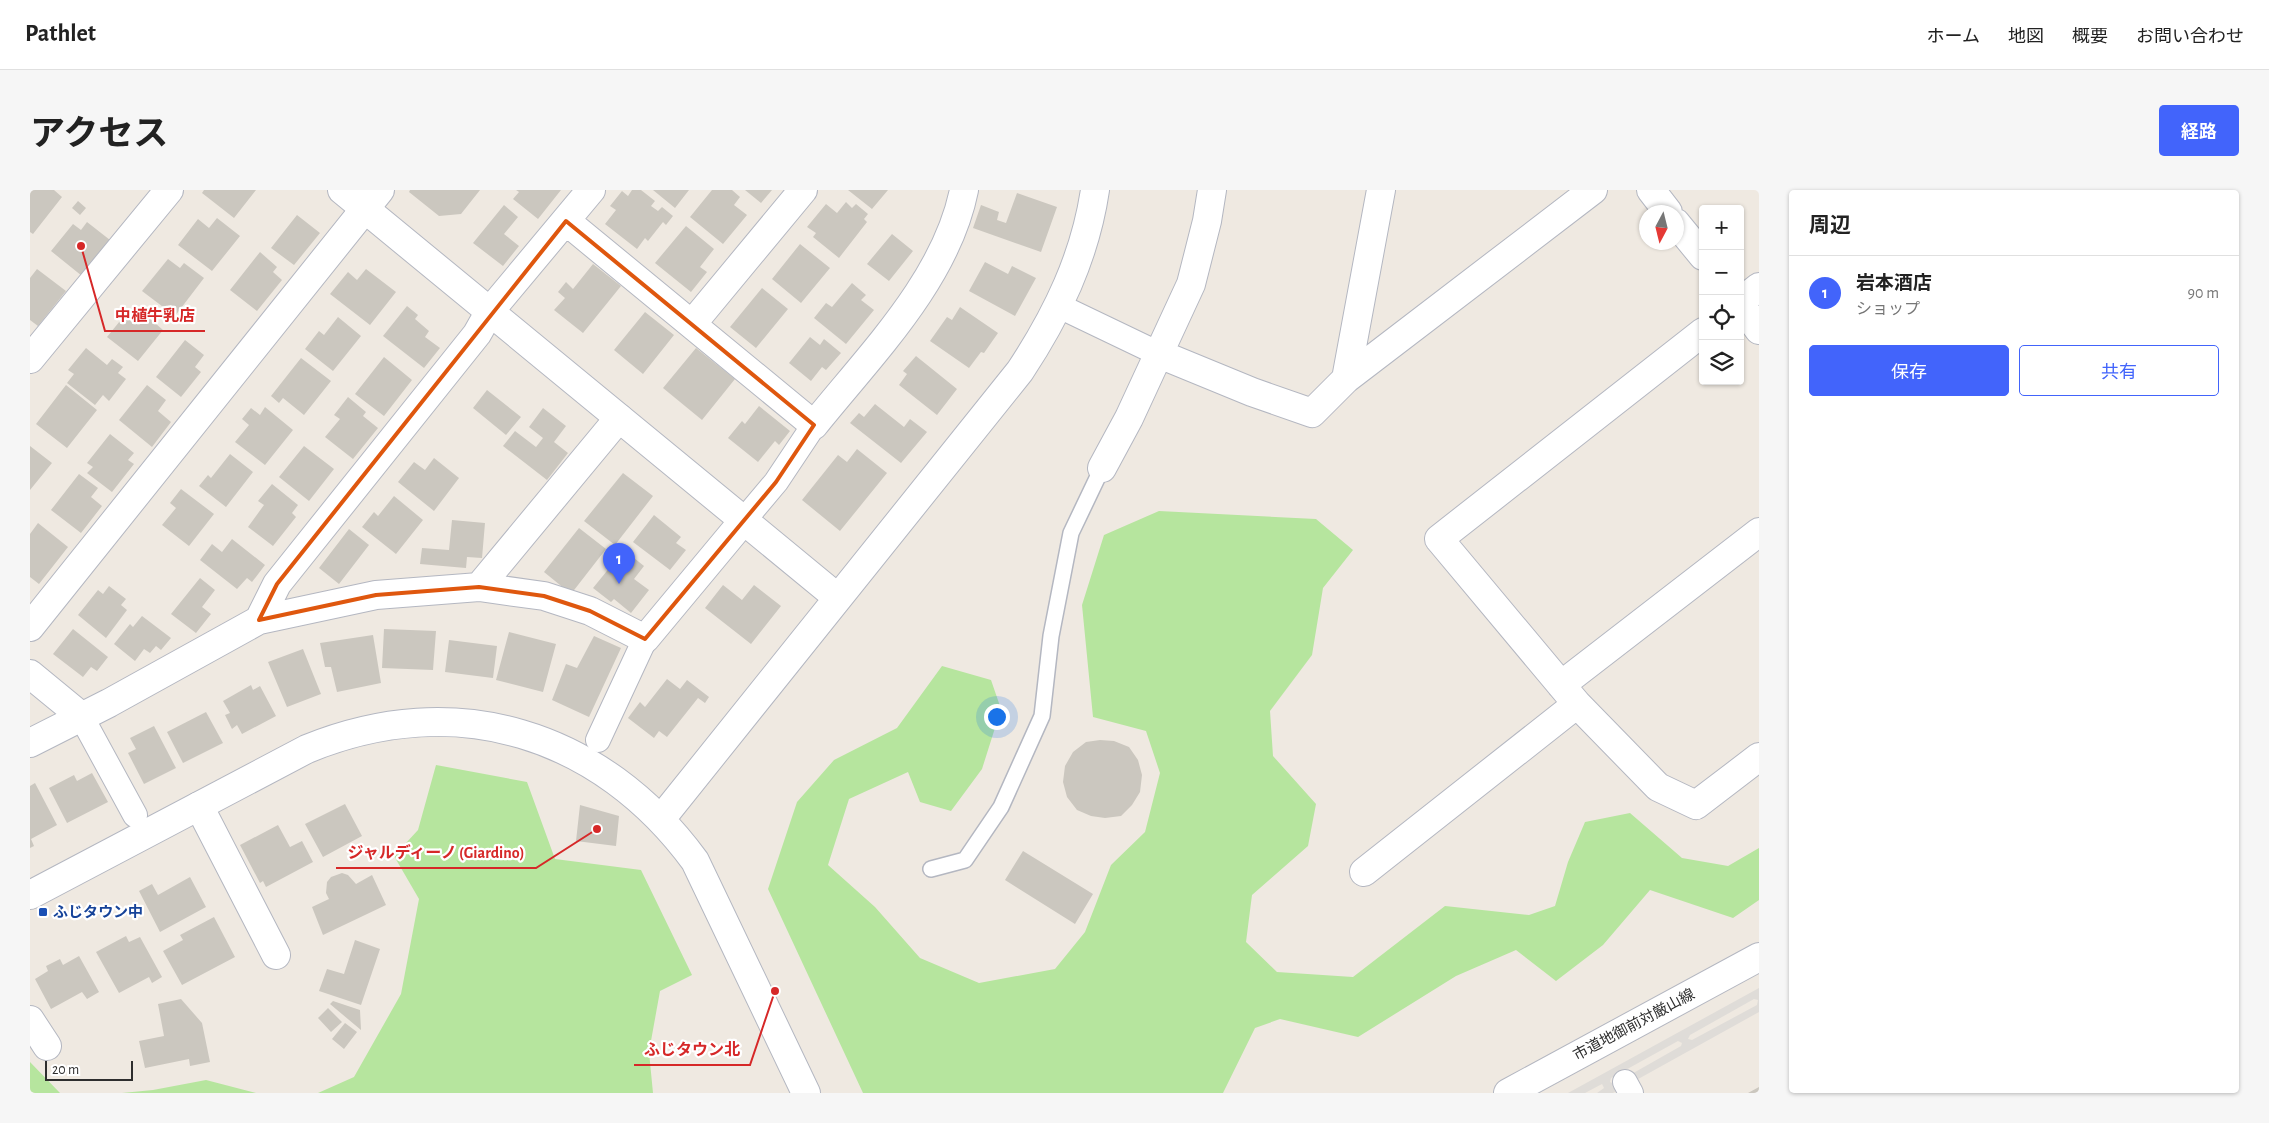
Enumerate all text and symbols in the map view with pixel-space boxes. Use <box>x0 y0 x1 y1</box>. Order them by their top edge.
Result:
text: Pathlet <box>25 22 96 46</box>
text: ホーム <box>1927 28 1980 46</box>
text: 地図 <box>2008 28 2044 46</box>
text: 概要 <box>2072 28 2108 46</box>
text: お問い合わせ <box>2136 28 2244 46</box>
button: 経路 <box>2159 105 2239 156</box>
text: アクセス <box>30 117 168 152</box>
north arrow <box>1639 205 1684 250</box>
map controls <box>1699 205 1744 385</box>
button: + <box>1699 205 1744 250</box>
text: 周辺 <box>1809 215 1851 236</box>
button: − <box>1699 250 1744 295</box>
text: 岩本酒店 <box>1856 274 1932 293</box>
text: 1 <box>1822 285 1828 301</box>
text: 90 m <box>2188 285 2219 301</box>
button: locate <box>1699 295 1744 340</box>
callout: 中植牛乳店 <box>105 300 205 331</box>
text: ショップ <box>1856 301 1920 317</box>
text: 中植牛乳店 <box>115 306 195 324</box>
button: layers <box>1699 340 1744 385</box>
button: 保存 <box>1809 345 2009 396</box>
button: 共有 <box>2019 345 2219 396</box>
pin: 1 <box>603 543 635 584</box>
your location <box>984 704 1010 730</box>
callout: ジャルディーノ (Giardino) <box>336 837 536 868</box>
text: ジャルディーノ (Giardino) <box>348 844 524 861</box>
place label: ふじタウン中 <box>53 904 143 920</box>
marker: ふじタウン中 <box>37 906 49 918</box>
street label: 市道地御前対厳山線 <box>1570 986 1697 1063</box>
callout: ふじタウン北 <box>634 1034 750 1065</box>
text: ふじタウン北 <box>644 1041 740 1058</box>
scale bar <box>45 1058 132 1081</box>
text: 20 m <box>52 1063 79 1077</box>

